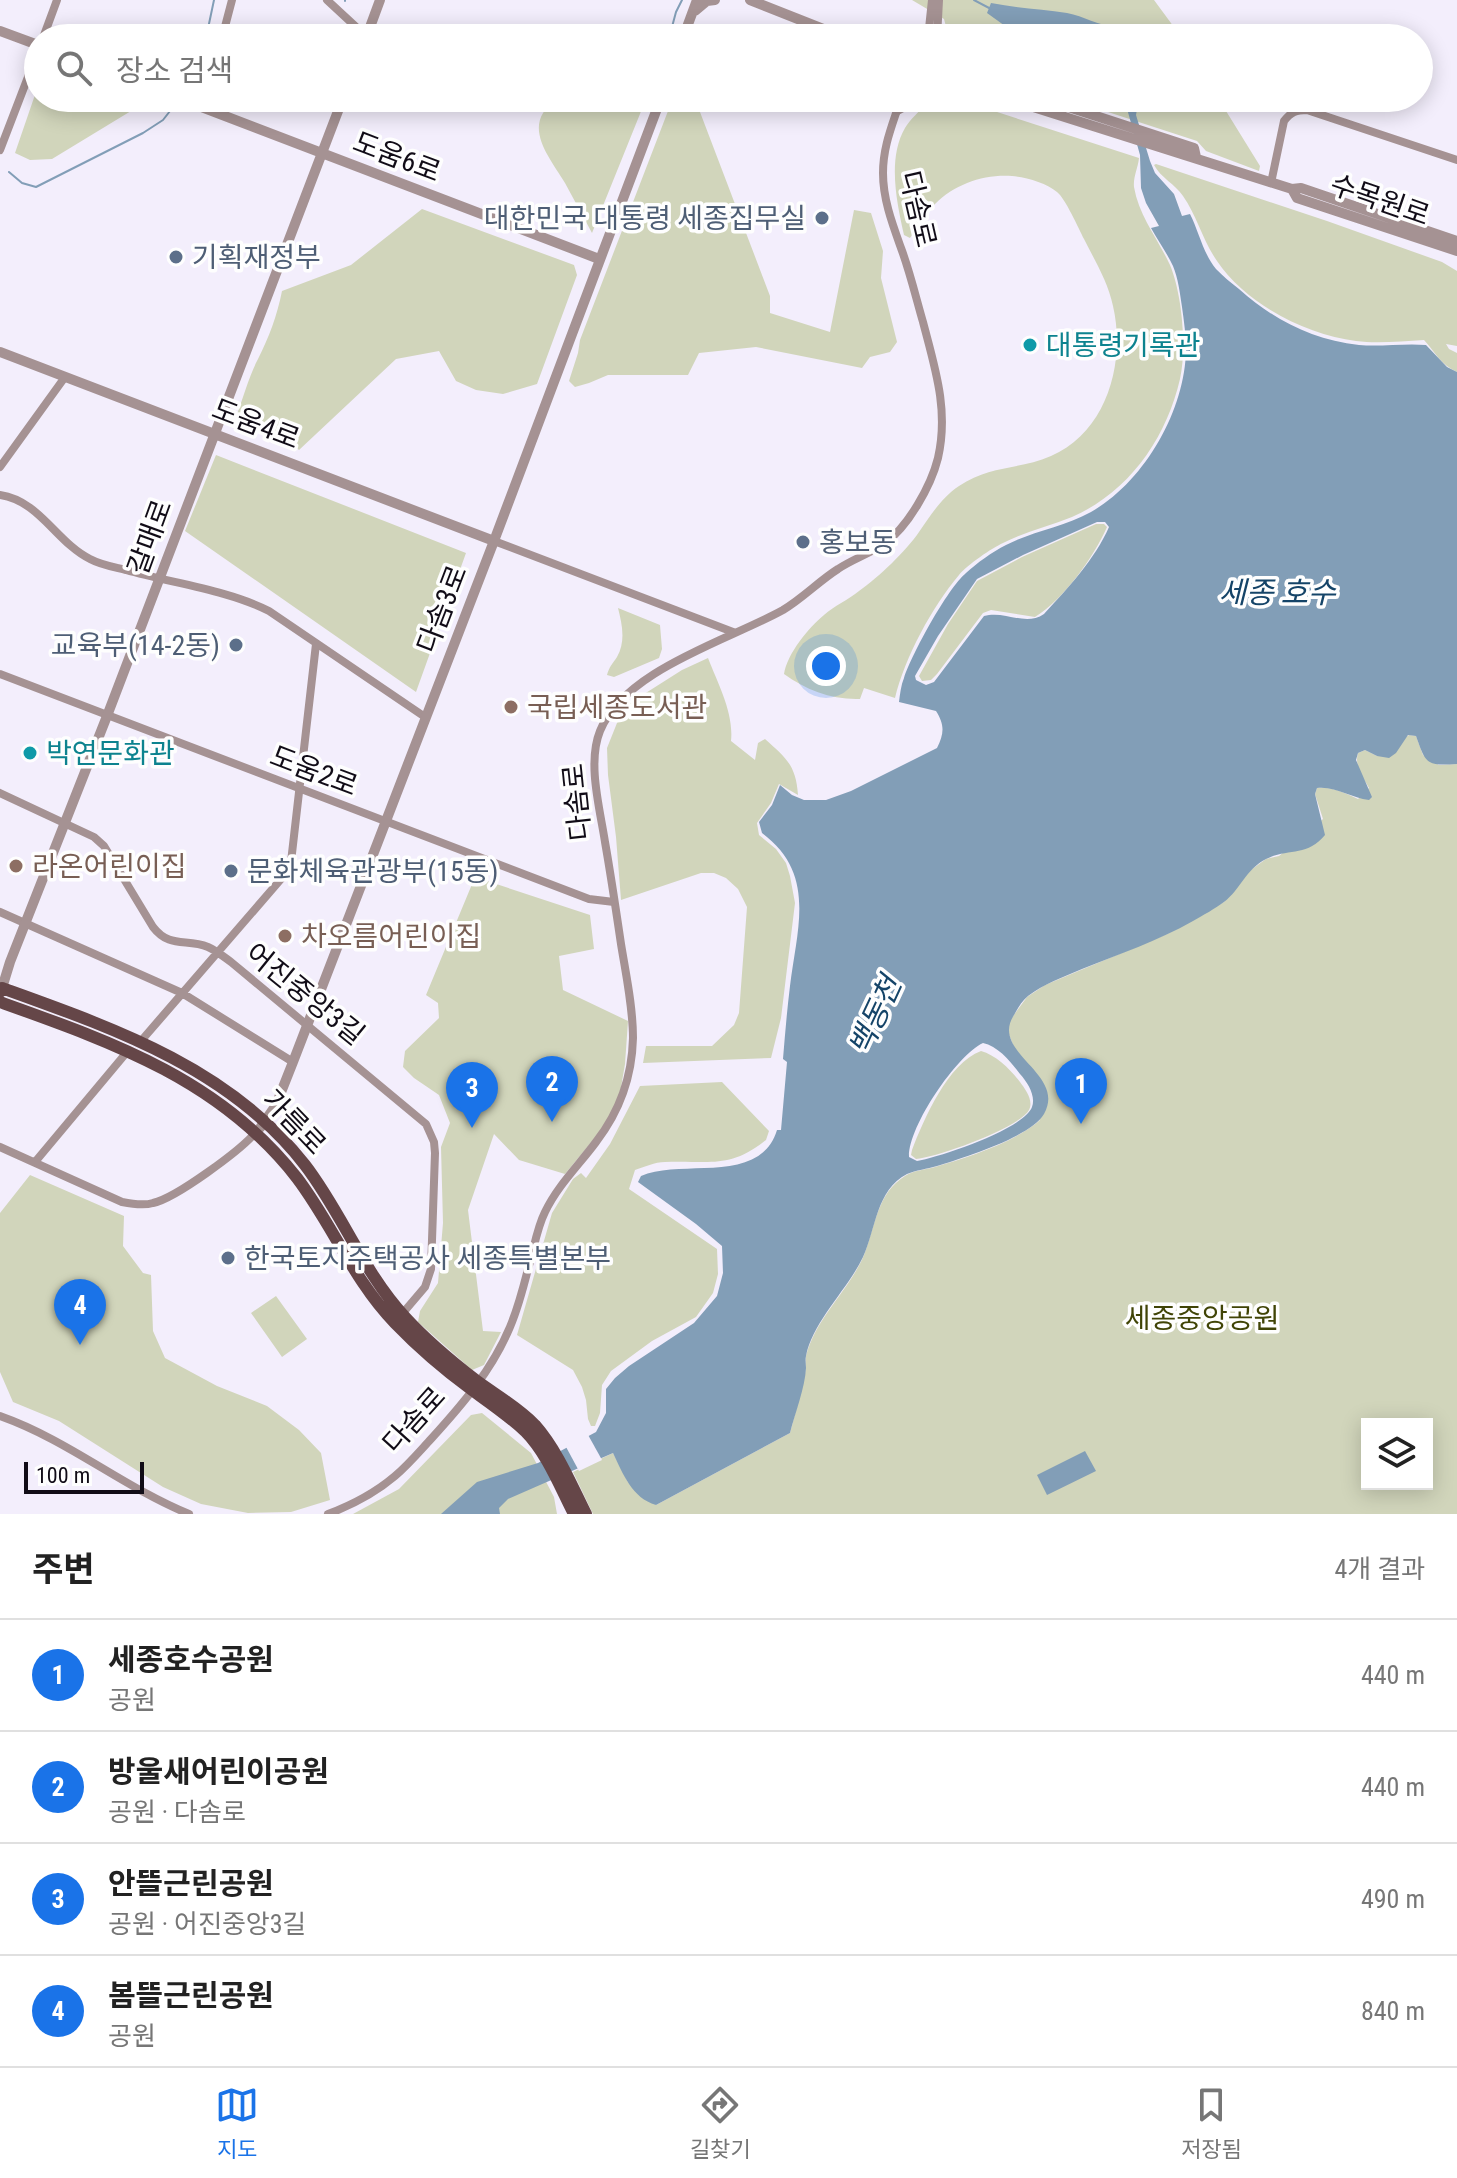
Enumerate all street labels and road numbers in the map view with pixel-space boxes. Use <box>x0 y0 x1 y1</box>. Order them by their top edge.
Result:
street label: 도움6로 <box>349 125 445 189</box>
street label: 다솜로 <box>893 168 943 250</box>
street label: 수목원로 <box>1326 168 1434 232</box>
street label: 도움4로 <box>208 392 304 456</box>
street label: 갈매로 <box>121 495 179 579</box>
street label: 다솜3로 <box>410 561 474 657</box>
street label: 도움2로 <box>266 739 362 803</box>
street label: 다솜로 <box>557 762 597 842</box>
street label: 어진중앙3길 <box>239 936 371 1052</box>
street label: 가름로 <box>255 1083 333 1161</box>
street label: 다솜로 <box>376 1380 452 1460</box>

